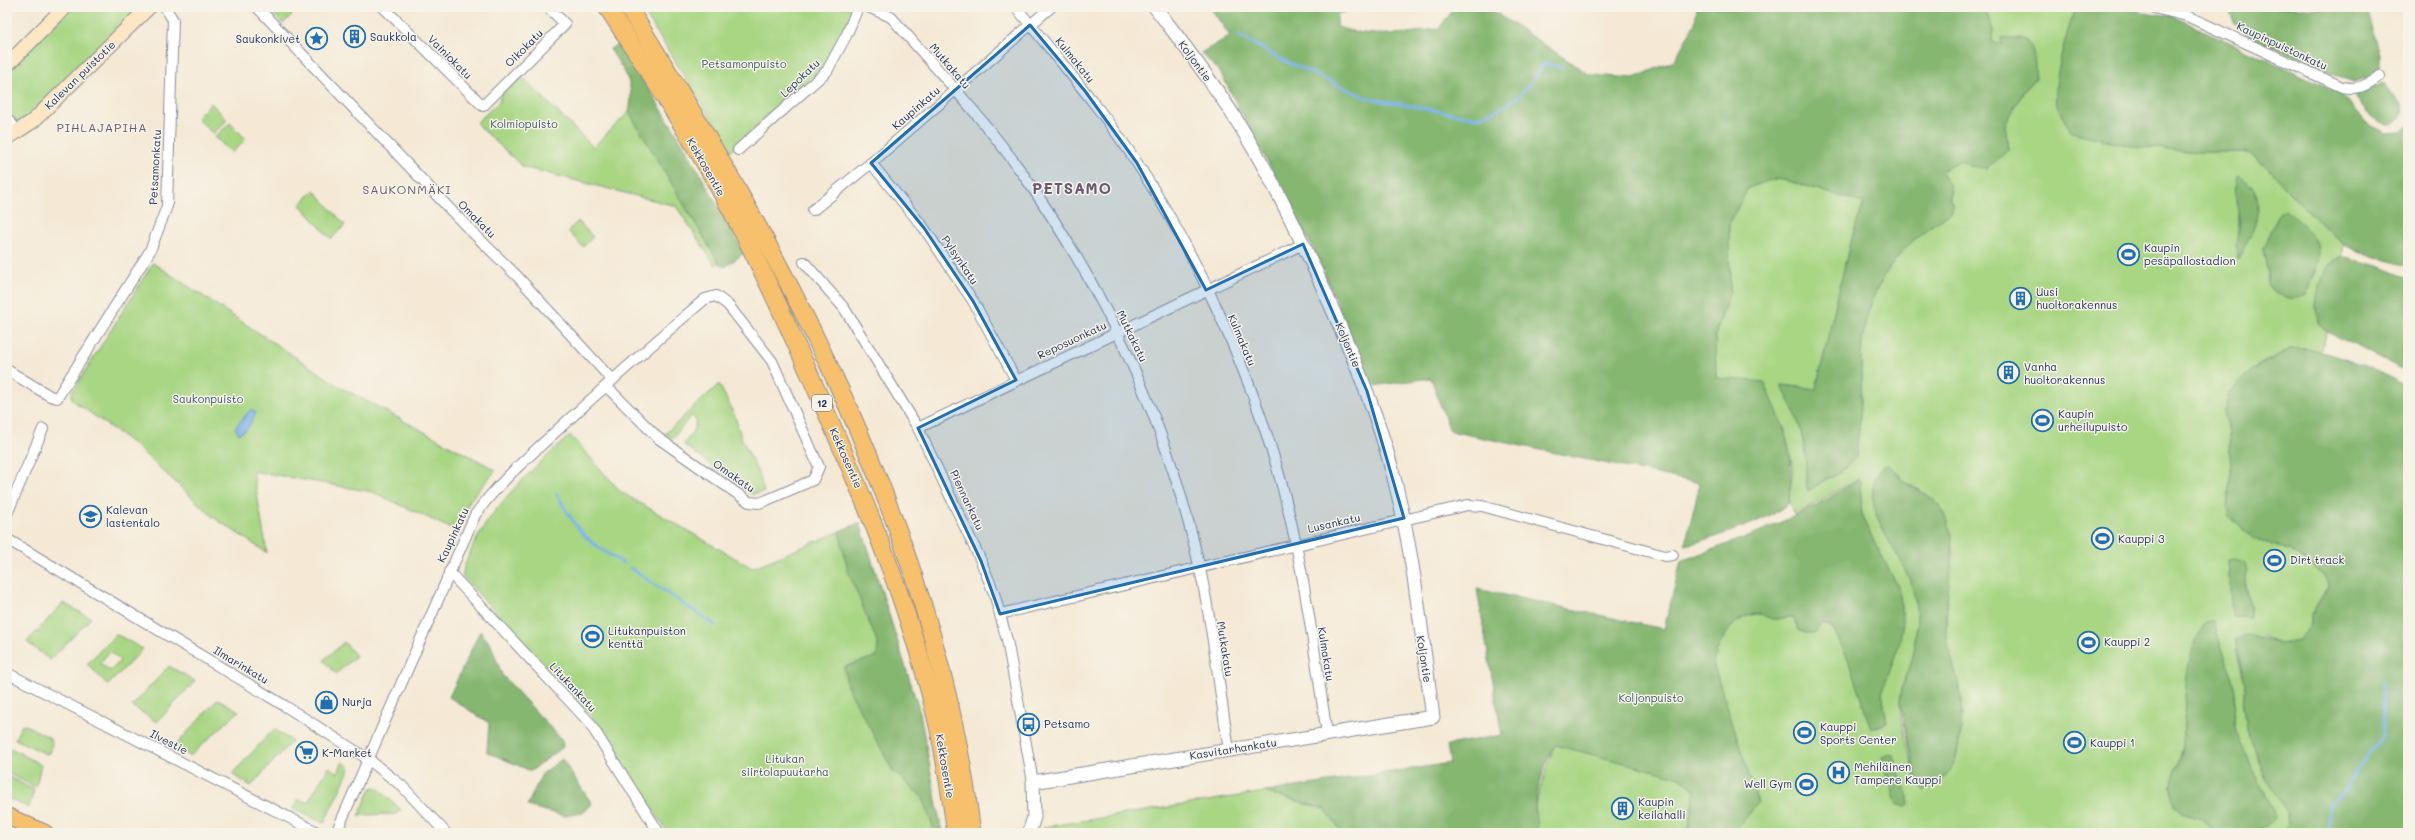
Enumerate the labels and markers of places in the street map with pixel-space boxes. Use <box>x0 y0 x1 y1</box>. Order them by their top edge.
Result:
building icon: Saukkola <box>342 24 368 50</box>
place icon: Saukonkivet <box>303 26 329 52</box>
place label: Saukkola <box>370 29 417 44</box>
place label: Saukonkivet <box>236 31 300 46</box>
place label: Kaupin pesäpallostadion <box>2144 240 2235 268</box>
sports icon: Kaupin pesäpallostadion <box>2115 241 2141 267</box>
place label: Uusi huoltorakennus <box>2036 284 2117 312</box>
building icon: Uusi huoltorakennus <box>2007 285 2033 311</box>
place label: Vanha huoltorakennus <box>2024 359 2105 387</box>
building icon: Vanha huoltorakennus <box>1996 360 2022 386</box>
place label: Kaupin urheilupuisto <box>2058 406 2128 434</box>
sports icon: Kaupin urheilupuisto <box>2030 407 2056 433</box>
place label: Kalevan lastentalo <box>106 502 160 530</box>
school or university icon: Kalevan lastentalo <box>77 503 103 529</box>
sports icon: Kauppi 3 <box>2089 526 2115 552</box>
place label: Kauppi 3 <box>2118 531 2165 546</box>
sports icon: Dirt track <box>2261 547 2287 573</box>
place label: Dirt track <box>2290 552 2344 567</box>
place label: Litukanpuiston kenttä <box>608 623 686 651</box>
sports icon: Litukanpuiston kenttä <box>579 624 605 650</box>
sports icon: Kauppi 2 <box>2076 629 2102 655</box>
place label: Kauppi 2 <box>2104 634 2150 649</box>
shop icon: Nurja <box>314 689 340 715</box>
place label: Nurja <box>342 694 372 709</box>
bus stop icon: Petsamo <box>1016 711 1042 737</box>
place label: Petsamo <box>1044 716 1090 731</box>
place label: Kauppi Sports Center <box>1820 719 1897 747</box>
sports icon: Kauppi Sports Center <box>1792 720 1818 746</box>
sports icon: Kauppi 1 <box>2062 730 2088 756</box>
place label: Kauppi 1 <box>2090 735 2135 750</box>
supermarket icon: K-Market <box>294 740 320 766</box>
place label: K-Market <box>322 745 372 760</box>
place label: Mehiläinen Tampere Kauppi <box>1854 759 1942 787</box>
hospital icon: Mehiläinen Tampere Kauppi <box>1826 760 1852 786</box>
sports icon: Well Gym <box>1794 771 1820 797</box>
place label: Well Gym <box>1744 776 1792 791</box>
place label: Kaupin keilahalli <box>1638 794 1686 822</box>
building icon: Kaupin keilahalli <box>1609 795 1635 821</box>

